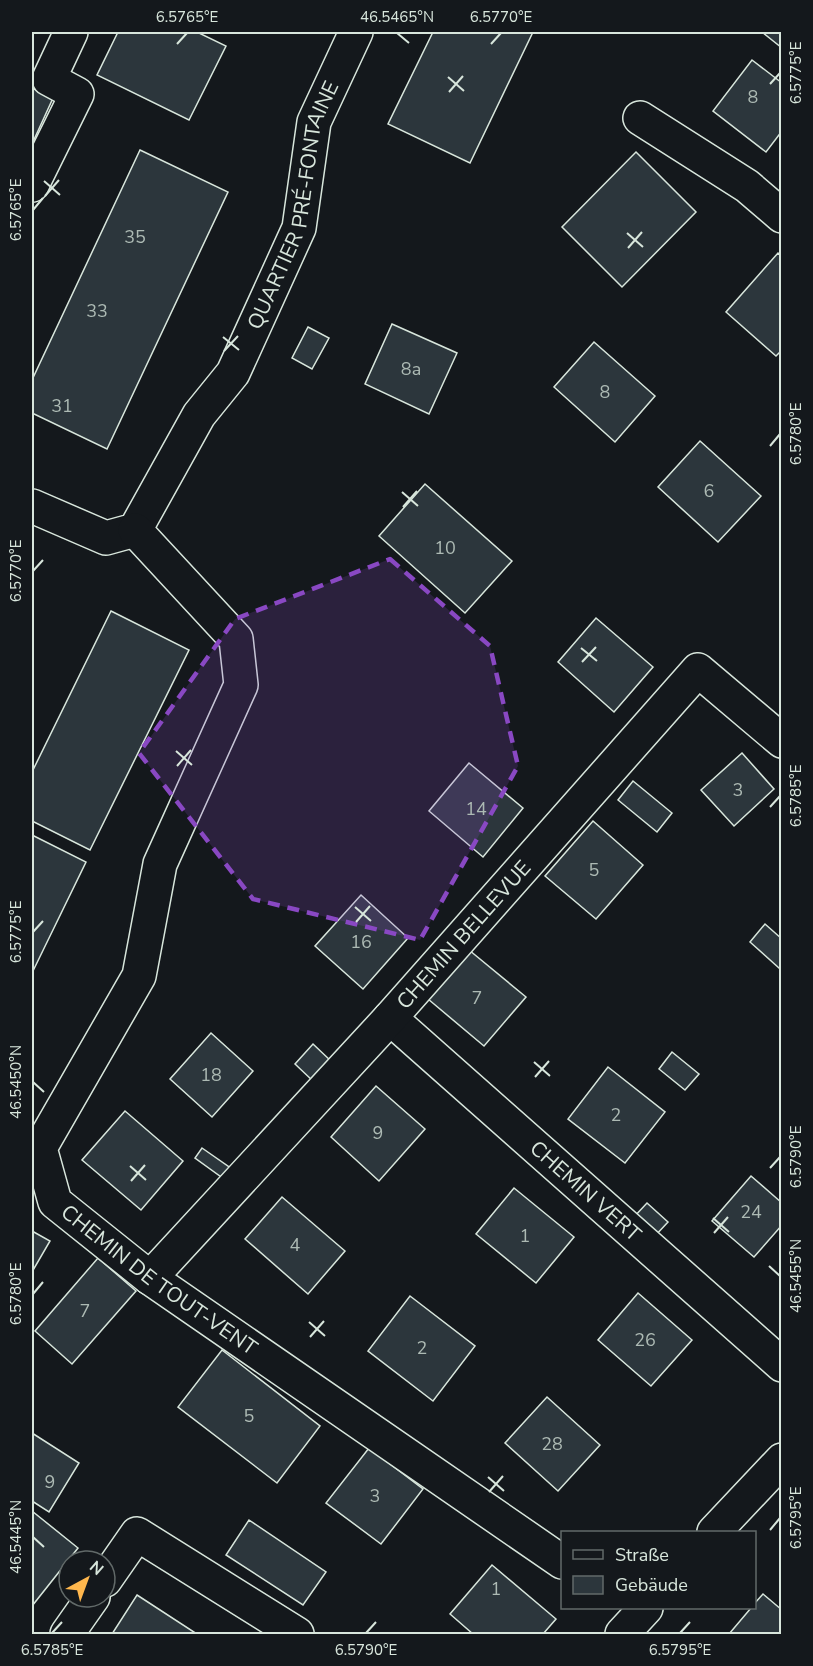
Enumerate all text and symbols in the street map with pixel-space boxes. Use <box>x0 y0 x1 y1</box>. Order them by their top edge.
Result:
text: 6.5765°E <box>156 7 218 27</box>
text: 46.5465°N <box>360 7 434 27</box>
text: 6.5770°E <box>470 7 532 27</box>
text: 6.5775°E <box>786 42 806 104</box>
street label: QUARTIER PRÉ-FONTAINE <box>241 76 345 334</box>
house number: 8 <box>748 85 758 109</box>
text: 6.5765°E <box>6 179 26 241</box>
house number: 35 <box>124 225 146 249</box>
house number: 33 <box>86 299 108 323</box>
house number: 8a <box>401 357 421 381</box>
house number: 8 <box>600 380 610 404</box>
house number: 31 <box>51 394 73 418</box>
text: 6.5780°E <box>786 403 806 465</box>
house number: 6 <box>704 479 714 503</box>
house number: 10 <box>434 536 456 560</box>
text: 6.5770°E <box>6 540 26 602</box>
text: 6.5785°E <box>786 765 806 827</box>
house number: 3 <box>733 778 743 802</box>
house number: 14 <box>465 797 487 821</box>
street label: CHEMIN BELLEVUE <box>390 854 537 1015</box>
house number: 5 <box>589 858 599 882</box>
text: 6.5775°E <box>6 901 26 963</box>
house number: 16 <box>350 930 372 954</box>
house number: 7 <box>472 986 482 1010</box>
text: 46.5450°N <box>6 1045 26 1119</box>
house number: 18 <box>200 1063 222 1087</box>
house number: 2 <box>611 1103 621 1127</box>
house number: 9 <box>373 1121 383 1145</box>
text: 6.5790°E <box>786 1126 806 1188</box>
street label: CHEMIN VERT <box>524 1134 647 1248</box>
street label: CHEMIN DE TOUT-VENT <box>55 1198 263 1362</box>
house number: 24 <box>740 1200 762 1224</box>
house number: 1 <box>520 1224 530 1248</box>
house number: 4 <box>290 1233 301 1257</box>
text: 46.5455°N <box>786 1239 806 1313</box>
text: 6.5780°E <box>6 1263 26 1325</box>
house number: 7 <box>80 1299 90 1323</box>
house number: 26 <box>634 1328 656 1352</box>
house number: 2 <box>417 1336 427 1360</box>
house number: 5 <box>244 1404 254 1428</box>
house number: 28 <box>541 1432 563 1456</box>
house number: 9 <box>45 1470 55 1494</box>
house number: 3 <box>370 1484 380 1508</box>
text: 6.5795°E <box>786 1487 806 1549</box>
text: 46.5445°N <box>6 1500 26 1574</box>
legend <box>561 1531 756 1609</box>
text: Straße <box>615 1543 669 1567</box>
north arrow <box>57 1549 117 1609</box>
text: N <box>84 1556 108 1581</box>
text: Gebäude <box>615 1573 688 1597</box>
house number: 1 <box>491 1577 501 1601</box>
text: 6.5785°E <box>21 1640 83 1660</box>
text: 6.5790°E <box>335 1640 397 1660</box>
text: 6.5795°E <box>649 1640 711 1660</box>

